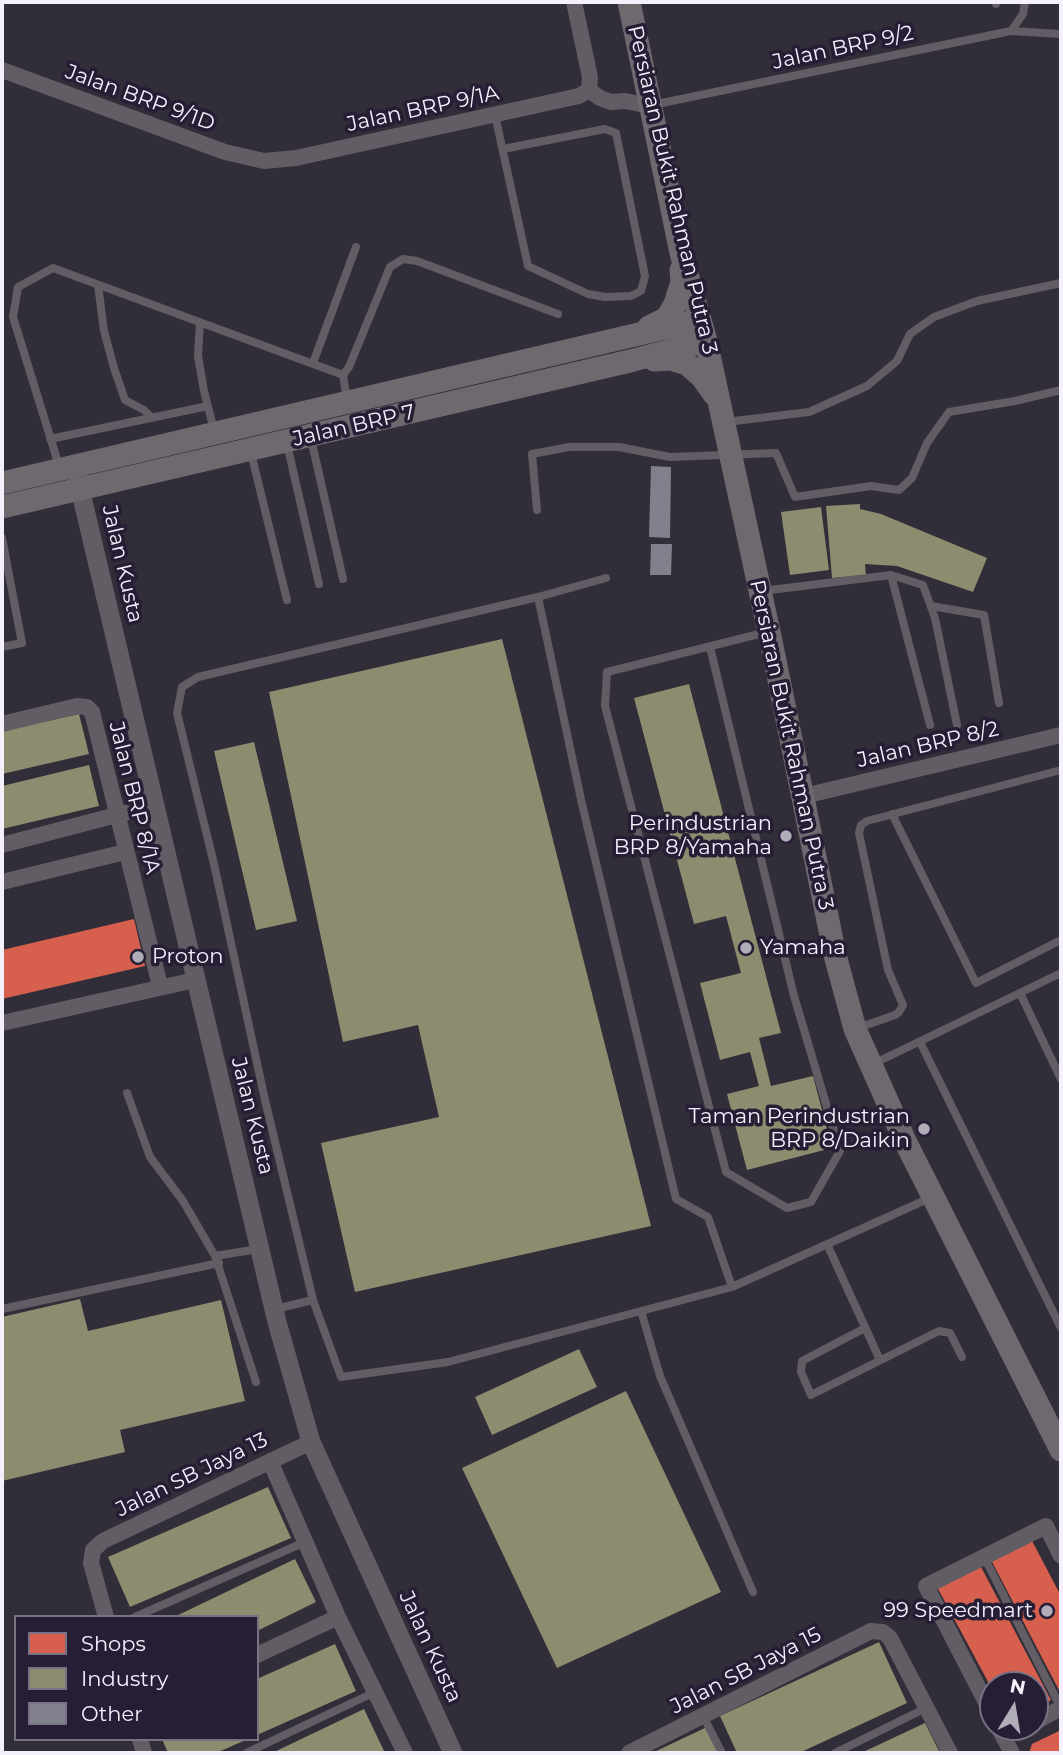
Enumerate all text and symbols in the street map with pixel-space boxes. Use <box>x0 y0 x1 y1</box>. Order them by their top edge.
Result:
street label: Jalan BRP 9/2 <box>770 21 916 75</box>
street label: Persiaran Bukit Rahman Putra 3 <box>622 23 722 357</box>
street label: Jalan BRP 9/1D <box>62 59 218 137</box>
street label: Jalan BRP 9/1A <box>345 81 501 137</box>
street label: Jalan BRP 7 <box>290 400 418 452</box>
street label: Jalan Kusta <box>96 503 148 625</box>
street label: Persiaran Bukit Rahman Putra 3 <box>744 578 838 912</box>
street label: Jalan BRP 8/2 <box>855 716 1001 774</box>
street label: Jalan BRP 8/1A <box>103 719 165 877</box>
place label: Perindustrian BRP 8/Yamaha <box>614 811 772 861</box>
marker: Perindustrian BRP 8/Yamaha <box>778 828 794 844</box>
place label: Yamaha <box>760 935 846 961</box>
marker: Yamaha <box>738 940 754 956</box>
place label: Proton <box>152 944 223 970</box>
marker: Proton <box>130 949 146 965</box>
street label: Jalan Kusta <box>225 1055 279 1177</box>
place label: Taman Perindustrian BRP 8/Daikin <box>689 1104 910 1154</box>
marker: Taman Perindustrian BRP 8/Daikin <box>916 1121 932 1137</box>
street label: Jalan SB Jaya 13 <box>112 1427 272 1523</box>
street label: Jalan Kusta <box>393 1587 467 1707</box>
place label: 99 Speedmart <box>883 1598 1033 1624</box>
marker: 99 Speedmart <box>1039 1603 1055 1619</box>
legend <box>14 1615 259 1741</box>
street label: Jalan SB Jaya 15 <box>666 1622 826 1720</box>
text: Shops <box>81 1631 146 1656</box>
text: Industry <box>81 1666 168 1691</box>
north arrow <box>979 1671 1049 1741</box>
text: N <box>1008 1674 1027 1700</box>
text: Other <box>81 1701 143 1726</box>

